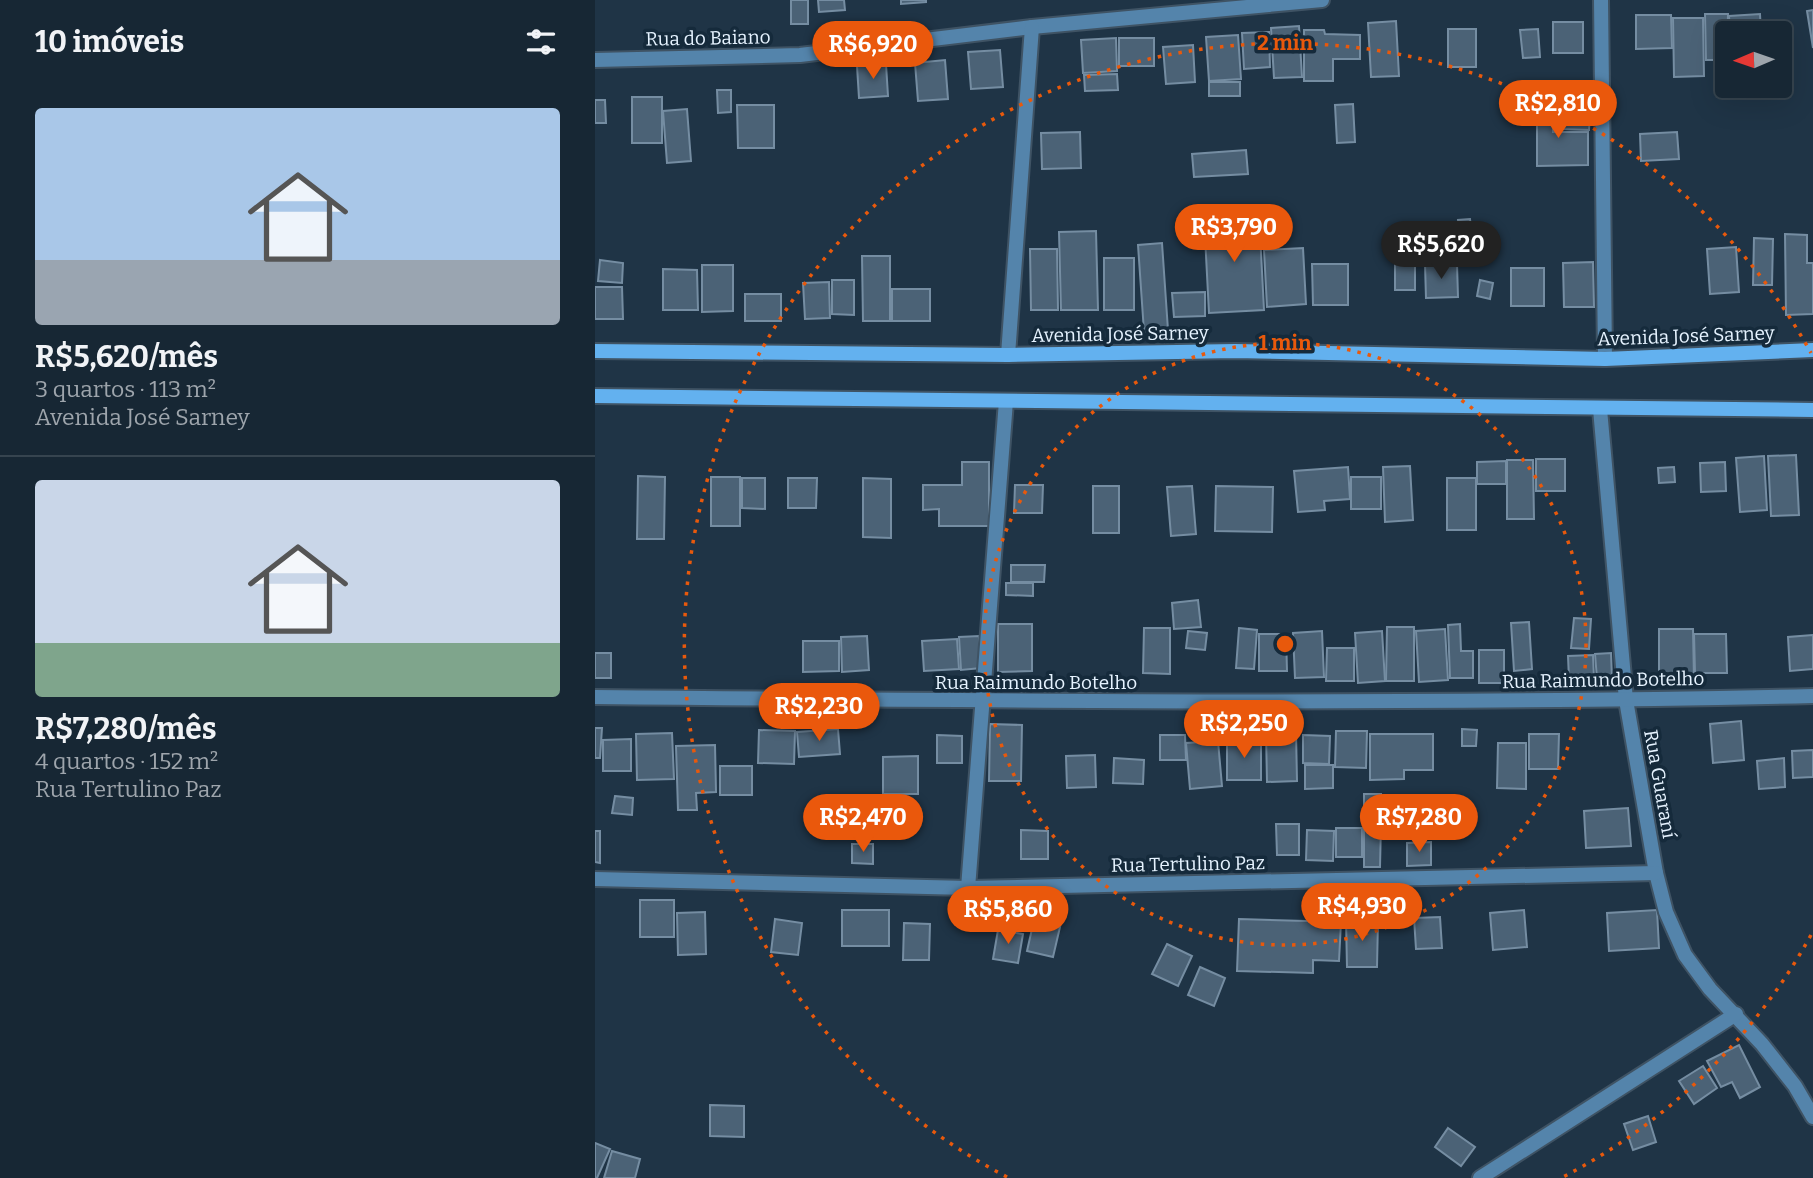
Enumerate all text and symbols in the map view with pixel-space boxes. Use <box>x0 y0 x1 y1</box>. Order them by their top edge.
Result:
north arrow <box>1715 21 1792 98</box>
map controls <box>1715 21 1792 98</box>
pin: R$6,920 <box>808 22 938 81</box>
icon: filters <box>522 23 560 61</box>
text: 10 imóveis <box>35 24 184 60</box>
street label: Rua do Baiano <box>645 25 771 51</box>
text: R$6,920 <box>828 30 918 58</box>
text: 2 min <box>1257 30 1313 56</box>
pin: R$2,810 <box>1493 80 1623 140</box>
text: R$2,810 <box>1515 89 1601 117</box>
icon: home <box>235 154 361 280</box>
pin: R$3,790 <box>1169 204 1299 264</box>
text: R$3,790 <box>1191 213 1277 241</box>
pin: R$5,620 <box>1376 222 1506 281</box>
text: R$5,620 <box>1397 230 1485 258</box>
street label: Avenida José Sarney <box>1031 321 1210 347</box>
street label: Avenida José Sarney <box>1597 321 1776 351</box>
text: 1 min <box>1258 330 1312 356</box>
text: R$5,620/mês <box>35 339 218 375</box>
text: 3 quartos · 113 m² <box>35 375 216 403</box>
text: Avenida José Sarney <box>35 403 250 431</box>
icon: home <box>235 526 361 652</box>
centre of rings <box>1273 632 1297 656</box>
street label: Rua Raimundo Botelho <box>1502 667 1705 693</box>
street label: Rua Raimundo Botelho <box>935 671 1137 694</box>
pin: R$2,230 <box>754 684 884 743</box>
text: R$2,230 <box>775 692 863 720</box>
pin: R$2,250 <box>1179 700 1309 760</box>
text: R$2,250 <box>1200 709 1288 737</box>
text: R$7,280/mês <box>35 711 216 747</box>
street label: Rua Guaraní <box>1639 728 1681 840</box>
text: 4 quartos · 152 m² <box>35 747 218 775</box>
text: Rua Tertulino Paz <box>35 775 221 803</box>
pin: R$2,470 <box>798 794 928 854</box>
pin: R$7,280 <box>1354 794 1484 854</box>
text: R$2,470 <box>819 803 907 831</box>
text: R$7,280 <box>1376 803 1462 831</box>
street label: Rua Tertulino Paz <box>1111 851 1265 877</box>
pin: R$4,930 <box>1297 884 1427 943</box>
pin: R$5,860 <box>943 886 1073 946</box>
text: R$4,930 <box>1317 892 1407 920</box>
text: R$5,860 <box>963 895 1053 923</box>

